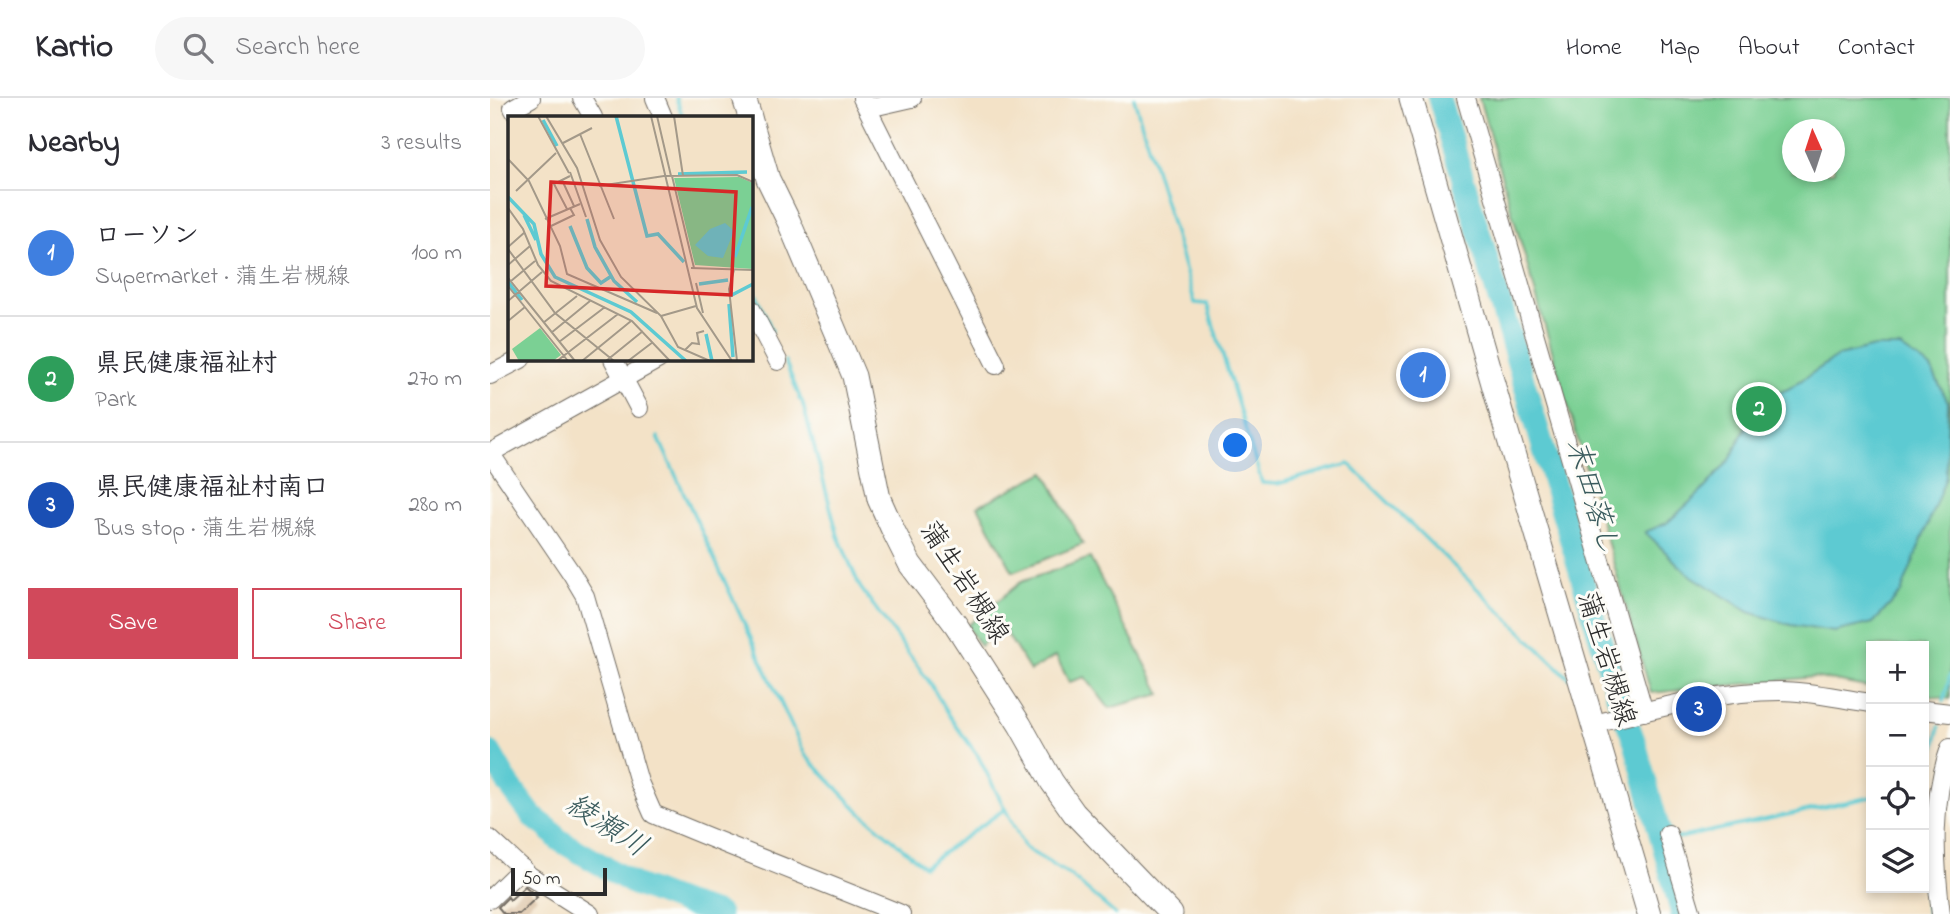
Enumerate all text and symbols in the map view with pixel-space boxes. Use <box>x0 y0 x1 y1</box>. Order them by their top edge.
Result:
search box <box>155 17 645 80</box>
text: Kartio <box>35 24 113 72</box>
icon: search <box>179 29 217 67</box>
text: Search here <box>235 29 360 67</box>
text: Home <box>1566 31 1622 66</box>
text: Map <box>1660 31 1700 66</box>
text: About <box>1738 31 1800 66</box>
text: Contact <box>1838 31 1915 66</box>
inset map <box>508 116 752 360</box>
north arrow <box>1782 119 1845 182</box>
text: Nearby <box>28 122 120 166</box>
text: 3 results <box>381 127 462 160</box>
text: ローソン <box>95 218 199 256</box>
text: 1 <box>47 237 55 270</box>
text: 100 m <box>411 237 462 270</box>
text: Supermarket · 蒲生岩槻線 <box>95 261 350 294</box>
text: 県民健康福祉村 <box>95 346 277 384</box>
pin: 1 <box>1400 349 1446 401</box>
text: 2 <box>45 363 57 396</box>
text: 270 m <box>408 363 462 396</box>
pin: 2 <box>1736 383 1782 435</box>
text: Park <box>95 384 137 417</box>
your location <box>1218 428 1252 462</box>
water label: 末田落し <box>1552 433 1630 561</box>
text: 県民健康福祉村南口 <box>95 470 329 508</box>
text: 3 <box>46 489 56 522</box>
text: 280 m <box>408 489 462 522</box>
text: Bus stop · 蒲生岩槻線 <box>95 513 316 546</box>
street label: 蒲生岩槻線 <box>908 513 1018 653</box>
street label: 蒲生岩槻線 <box>1565 586 1645 732</box>
button: Save <box>28 588 238 659</box>
button: Share <box>252 588 462 659</box>
map controls <box>1866 641 1929 893</box>
button: + <box>1866 641 1929 704</box>
pin: 3 <box>1676 683 1722 735</box>
button: − <box>1866 704 1929 767</box>
button: locate <box>1866 767 1929 830</box>
water label: 綾瀬川 <box>556 784 656 870</box>
button: layers <box>1866 830 1929 893</box>
scale bar <box>511 865 607 897</box>
text: 50 m <box>522 866 561 893</box>

